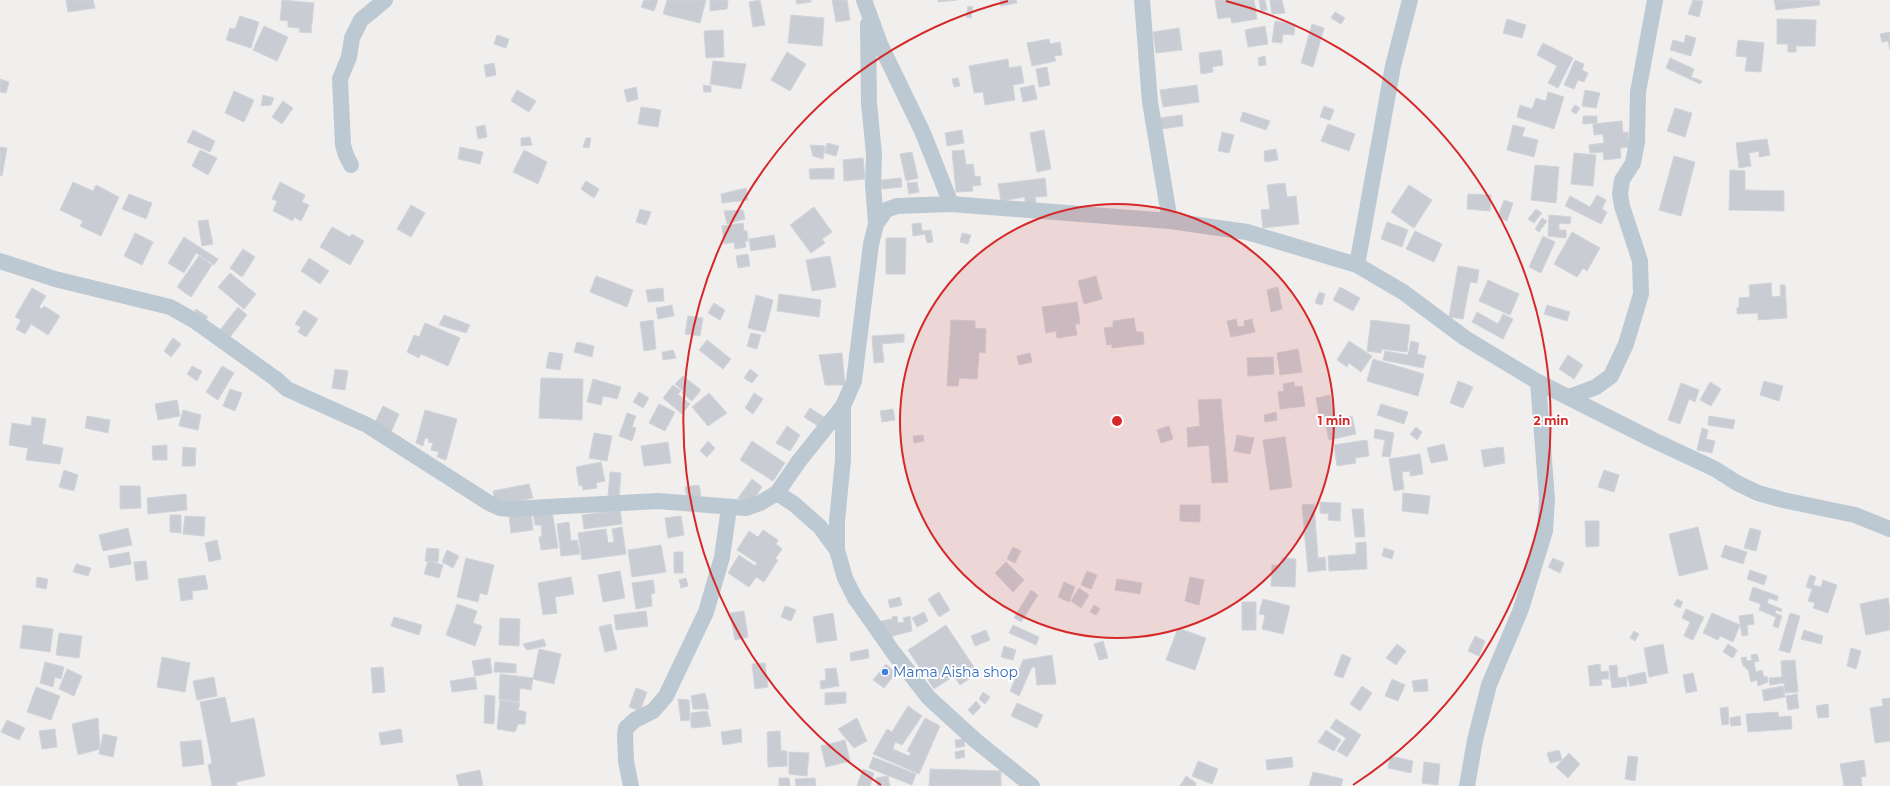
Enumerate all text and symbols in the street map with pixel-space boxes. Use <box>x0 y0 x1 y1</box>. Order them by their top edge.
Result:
text: 1 min <box>1318 413 1350 428</box>
text: 2 min <box>1534 413 1568 428</box>
centre of rings <box>1110 414 1124 428</box>
place label: Mama Aisha shop <box>893 663 1018 681</box>
marker: Mama Aisha shop <box>880 667 890 677</box>

